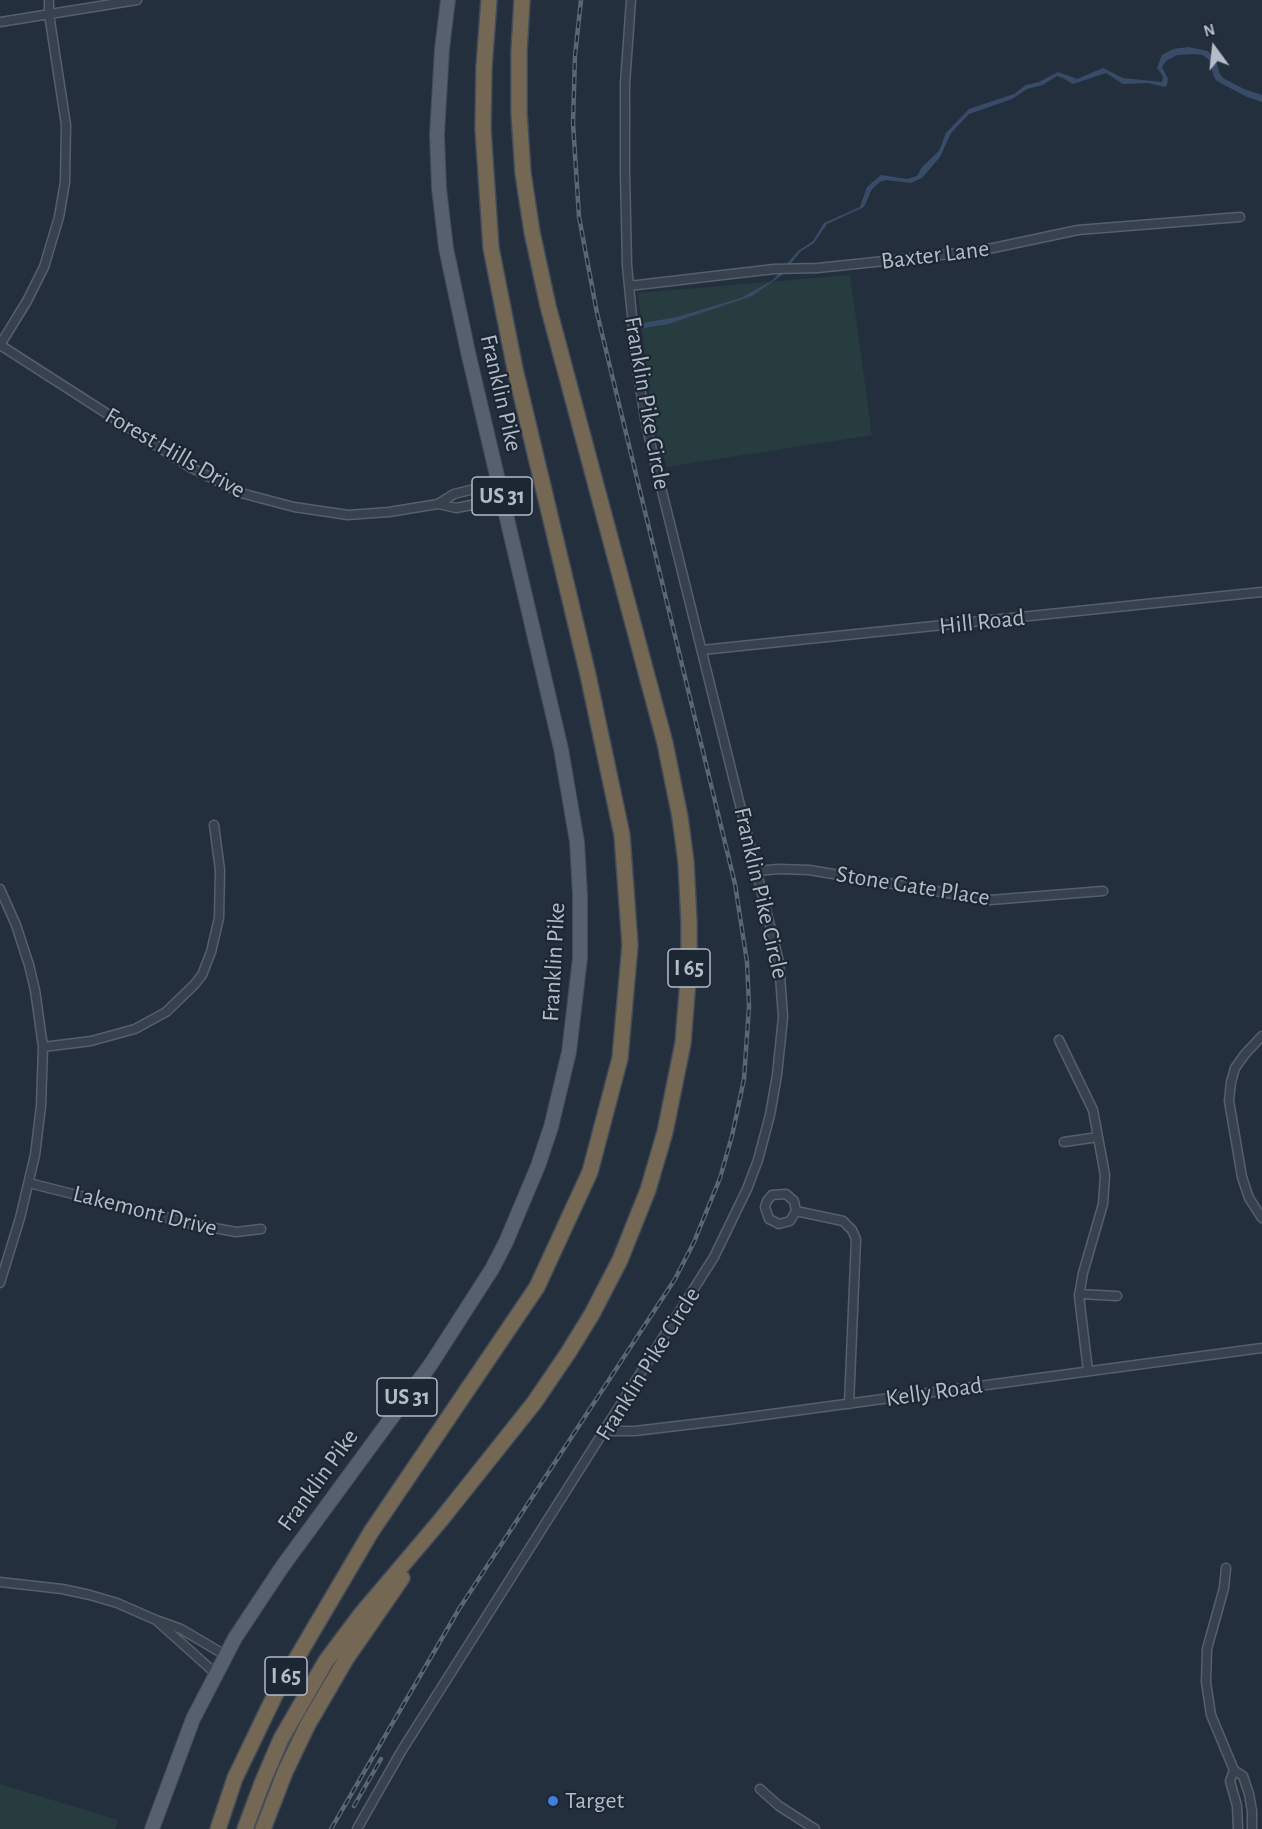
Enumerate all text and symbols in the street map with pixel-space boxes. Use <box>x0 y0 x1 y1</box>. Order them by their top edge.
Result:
north arrow <box>1184 18 1244 78</box>
text: N <box>1202 21 1217 40</box>
street label: Baxter Lane <box>879 234 991 276</box>
street label: Franklin Pike Circle <box>618 314 676 492</box>
street label: Franklin Pike <box>474 332 528 454</box>
street label: Forest Hills Drive <box>100 401 250 505</box>
road number: US 31 <box>472 477 532 515</box>
street label: Hill Road <box>938 603 1026 641</box>
street label: Franklin Pike Circle <box>727 804 795 982</box>
street label: Stone Gate Place <box>834 860 992 912</box>
street label: Franklin Pike <box>537 902 571 1022</box>
road number: I 65 <box>668 949 710 987</box>
street label: Lakemont Drive <box>70 1179 220 1243</box>
street label: Franklin Pike Circle <box>589 1282 707 1446</box>
street label: Kelly Road <box>884 1371 984 1413</box>
road number: US 31 <box>377 1378 437 1416</box>
street label: Franklin Pike <box>271 1423 365 1537</box>
road number: I 65 <box>265 1657 307 1695</box>
place label: Target <box>565 1787 624 1815</box>
marker: Target <box>546 1794 560 1808</box>

